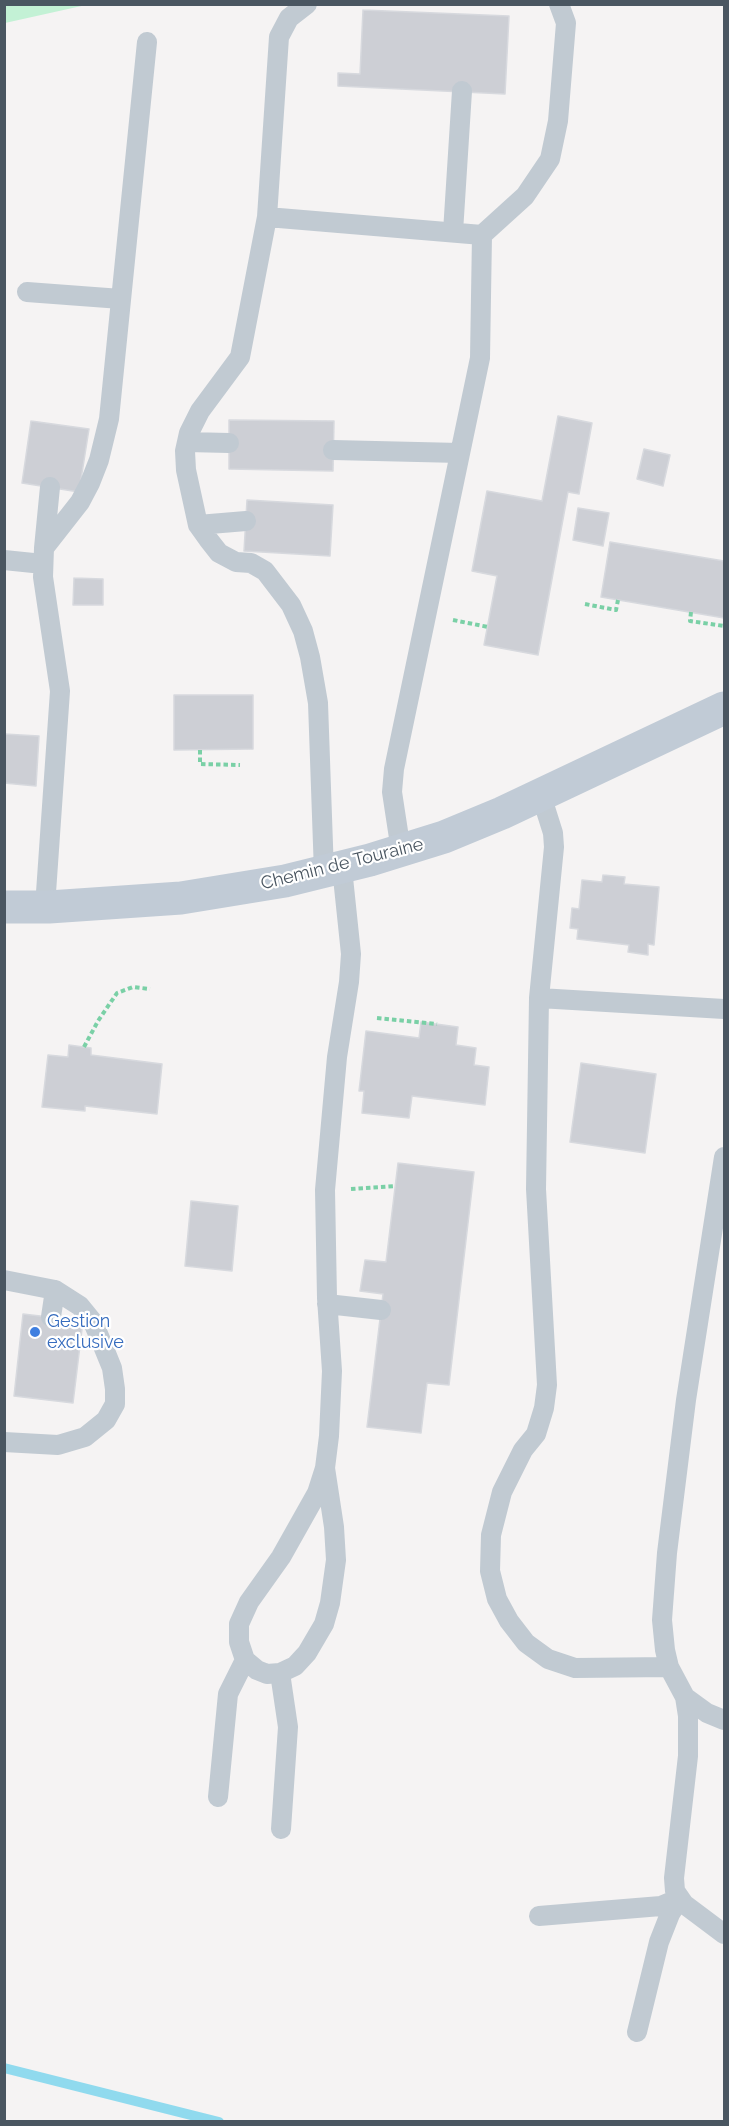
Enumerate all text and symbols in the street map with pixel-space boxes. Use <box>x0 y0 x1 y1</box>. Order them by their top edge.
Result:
street label: Chemin de Touraine <box>258 833 426 895</box>
place label: Gestion exclusive <box>47 1311 124 1354</box>
marker: Gestion exclusive <box>28 1325 42 1339</box>

